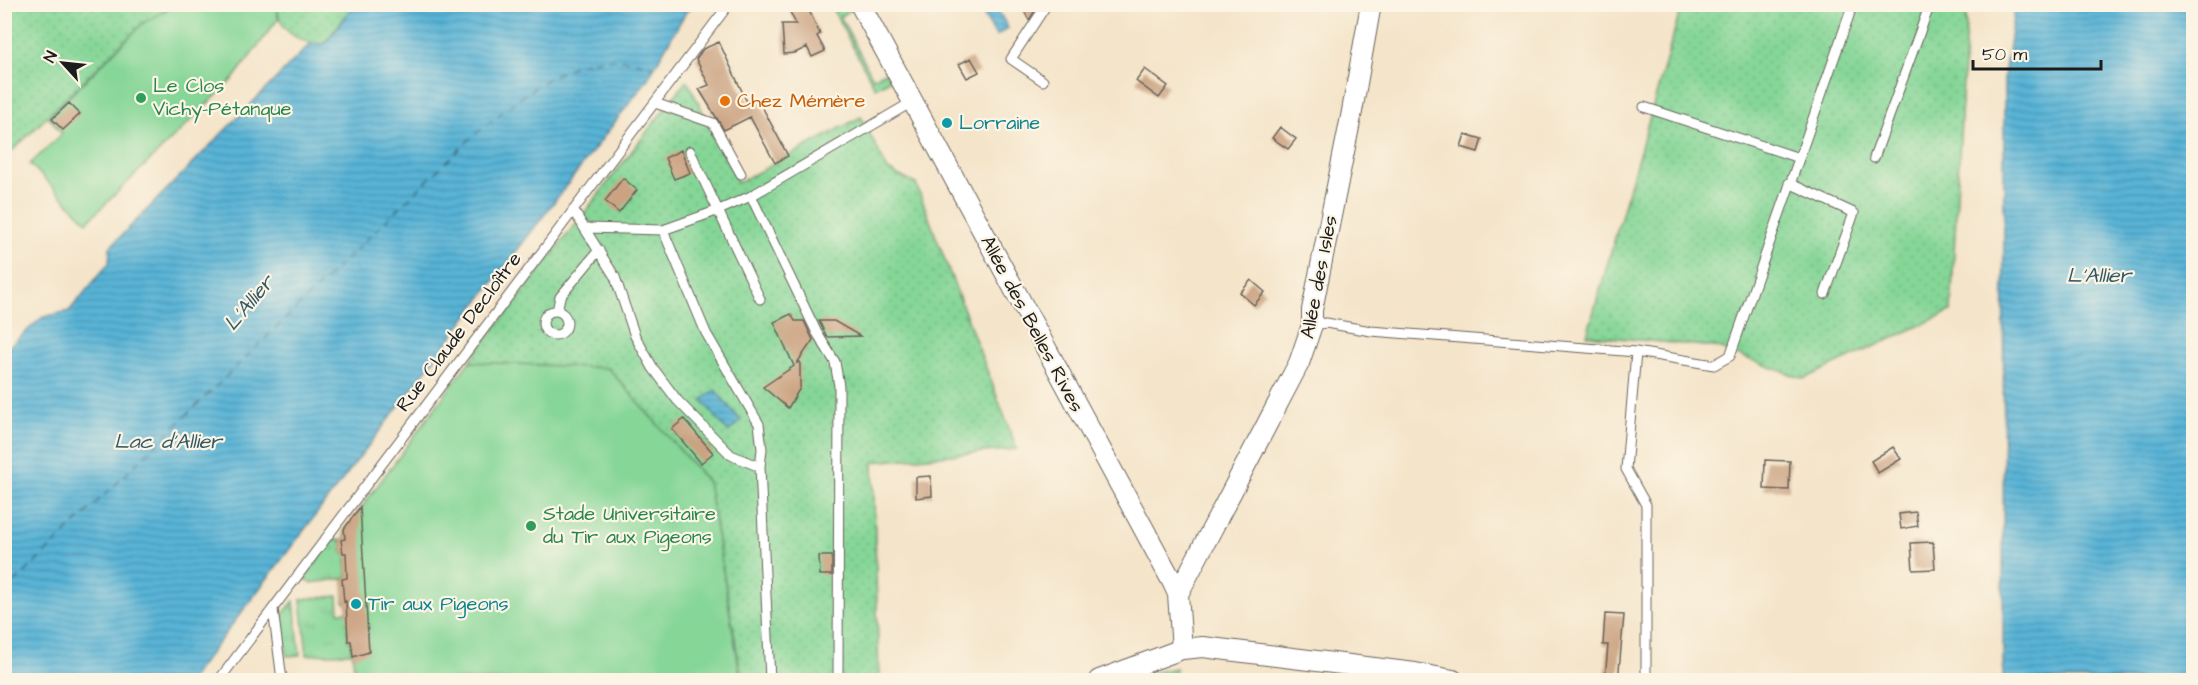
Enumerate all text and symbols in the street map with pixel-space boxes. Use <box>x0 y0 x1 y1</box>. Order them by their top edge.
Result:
north arrow <box>33 33 93 93</box>
scale bar <box>1973 33 2100 71</box>
text: 50 m <box>1982 42 2027 67</box>
text: N <box>38 47 63 66</box>
place label: Le Clos Vichy-Pétanque <box>153 72 292 124</box>
place label: Chez Mémère <box>737 87 866 115</box>
marker: Le Clos Vichy-Pétanque <box>134 91 148 105</box>
marker: Chez Mémère <box>718 94 732 108</box>
place label: Lorraine <box>959 109 1040 137</box>
marker: Lorraine <box>940 116 954 130</box>
street label: Allée des Isles <box>1293 213 1345 341</box>
street label: Allée des Belles Rives <box>973 231 1091 417</box>
street label: Rue Claude Decloître <box>390 246 529 418</box>
water label: L'Allier <box>2067 261 2133 290</box>
water label: L'Allier <box>217 267 282 337</box>
water label: Lac d'Allier <box>114 427 224 456</box>
place label: Stade Universitaire du Tir aux Pigeons <box>543 500 716 552</box>
marker: Stade Universitaire du Tir aux Pigeons <box>524 519 538 533</box>
place label: Tir aux Pigeons <box>368 590 509 619</box>
marker: Tir aux Pigeons <box>349 597 363 611</box>

